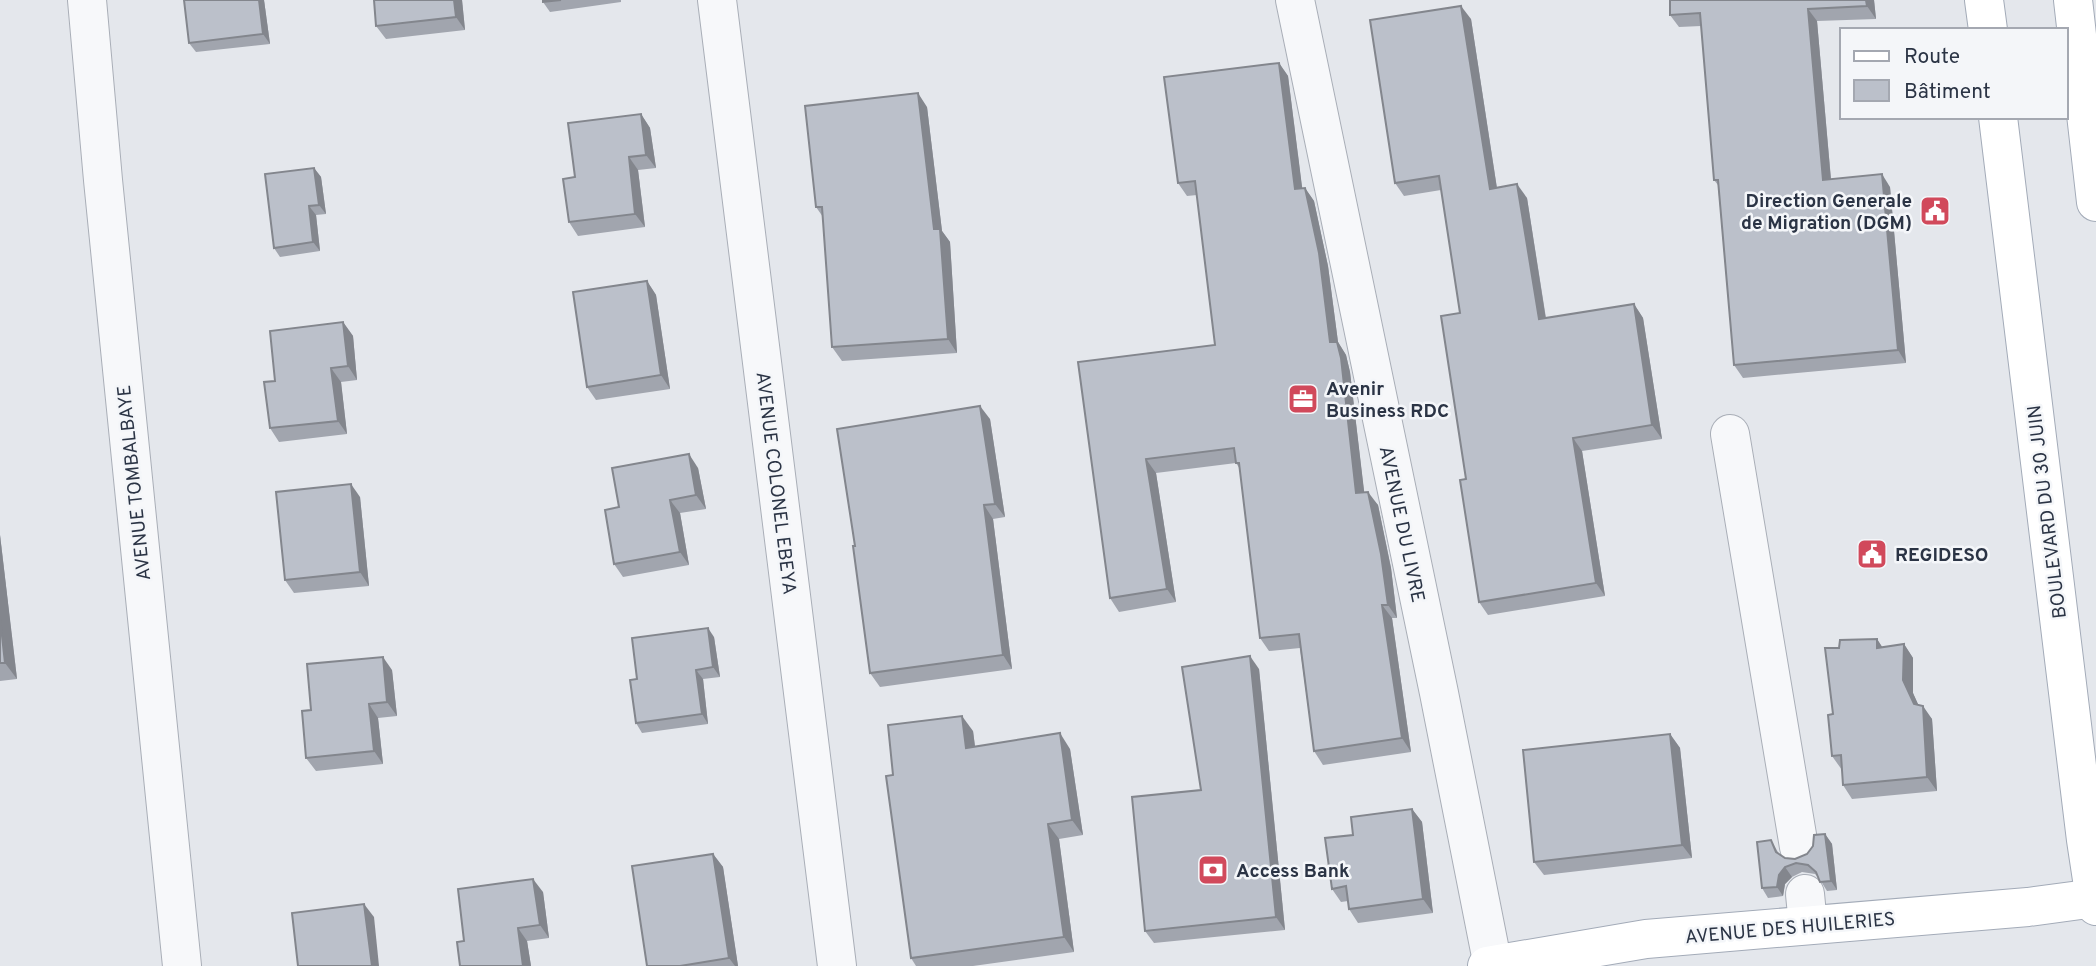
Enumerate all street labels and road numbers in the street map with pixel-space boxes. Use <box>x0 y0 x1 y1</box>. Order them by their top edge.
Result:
street label: AVENUE COLONEL EBEYA <box>749 370 801 596</box>
street label: AVENUE TOMBALBAYE <box>113 384 157 582</box>
street label: BOULEVARD DU 30 JUIN <box>2023 404 2073 620</box>
street label: AVENUE DU LIVRE <box>1373 444 1429 605</box>
street label: AVENUE DES HUILERIES <box>1684 908 1896 950</box>

